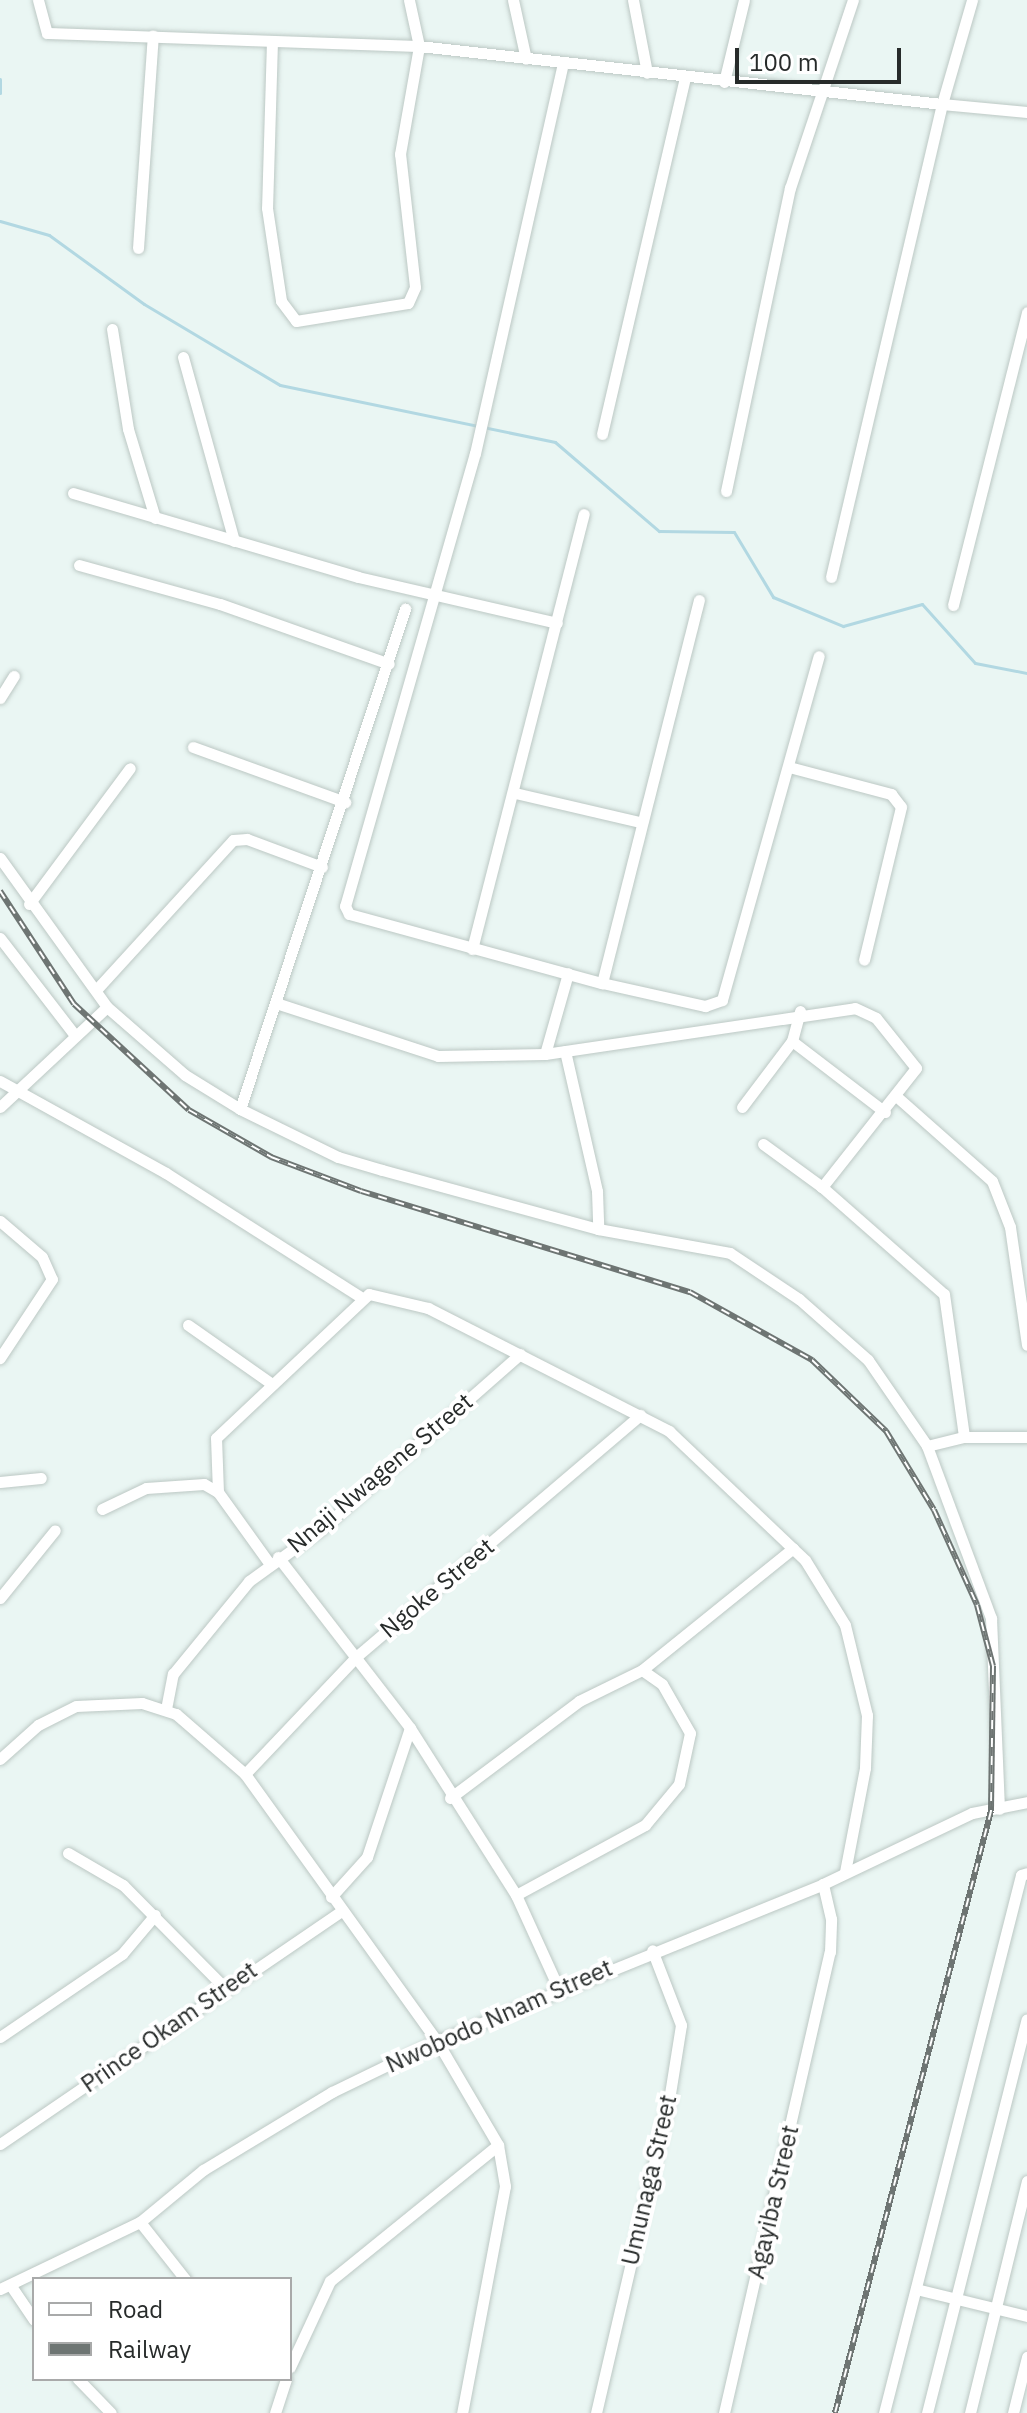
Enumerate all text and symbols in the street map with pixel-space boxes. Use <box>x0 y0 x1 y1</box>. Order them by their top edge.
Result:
scale bar <box>739 32 905 82</box>
text: 100 m <box>749 46 819 78</box>
street label: Nnaji Nwagene Street <box>281 1387 479 1559</box>
street label: Ngoke Street <box>374 1532 500 1644</box>
street label: Nwobodo Nnam Street <box>381 1953 617 2079</box>
street label: Prince Okam Street <box>75 1955 263 2099</box>
street label: Umunaga Street <box>615 2092 683 2268</box>
street label: Agayiba Street <box>741 2122 805 2282</box>
legend <box>32 2277 292 2381</box>
text: Road <box>108 2293 163 2325</box>
text: Railway <box>108 2333 191 2365</box>

